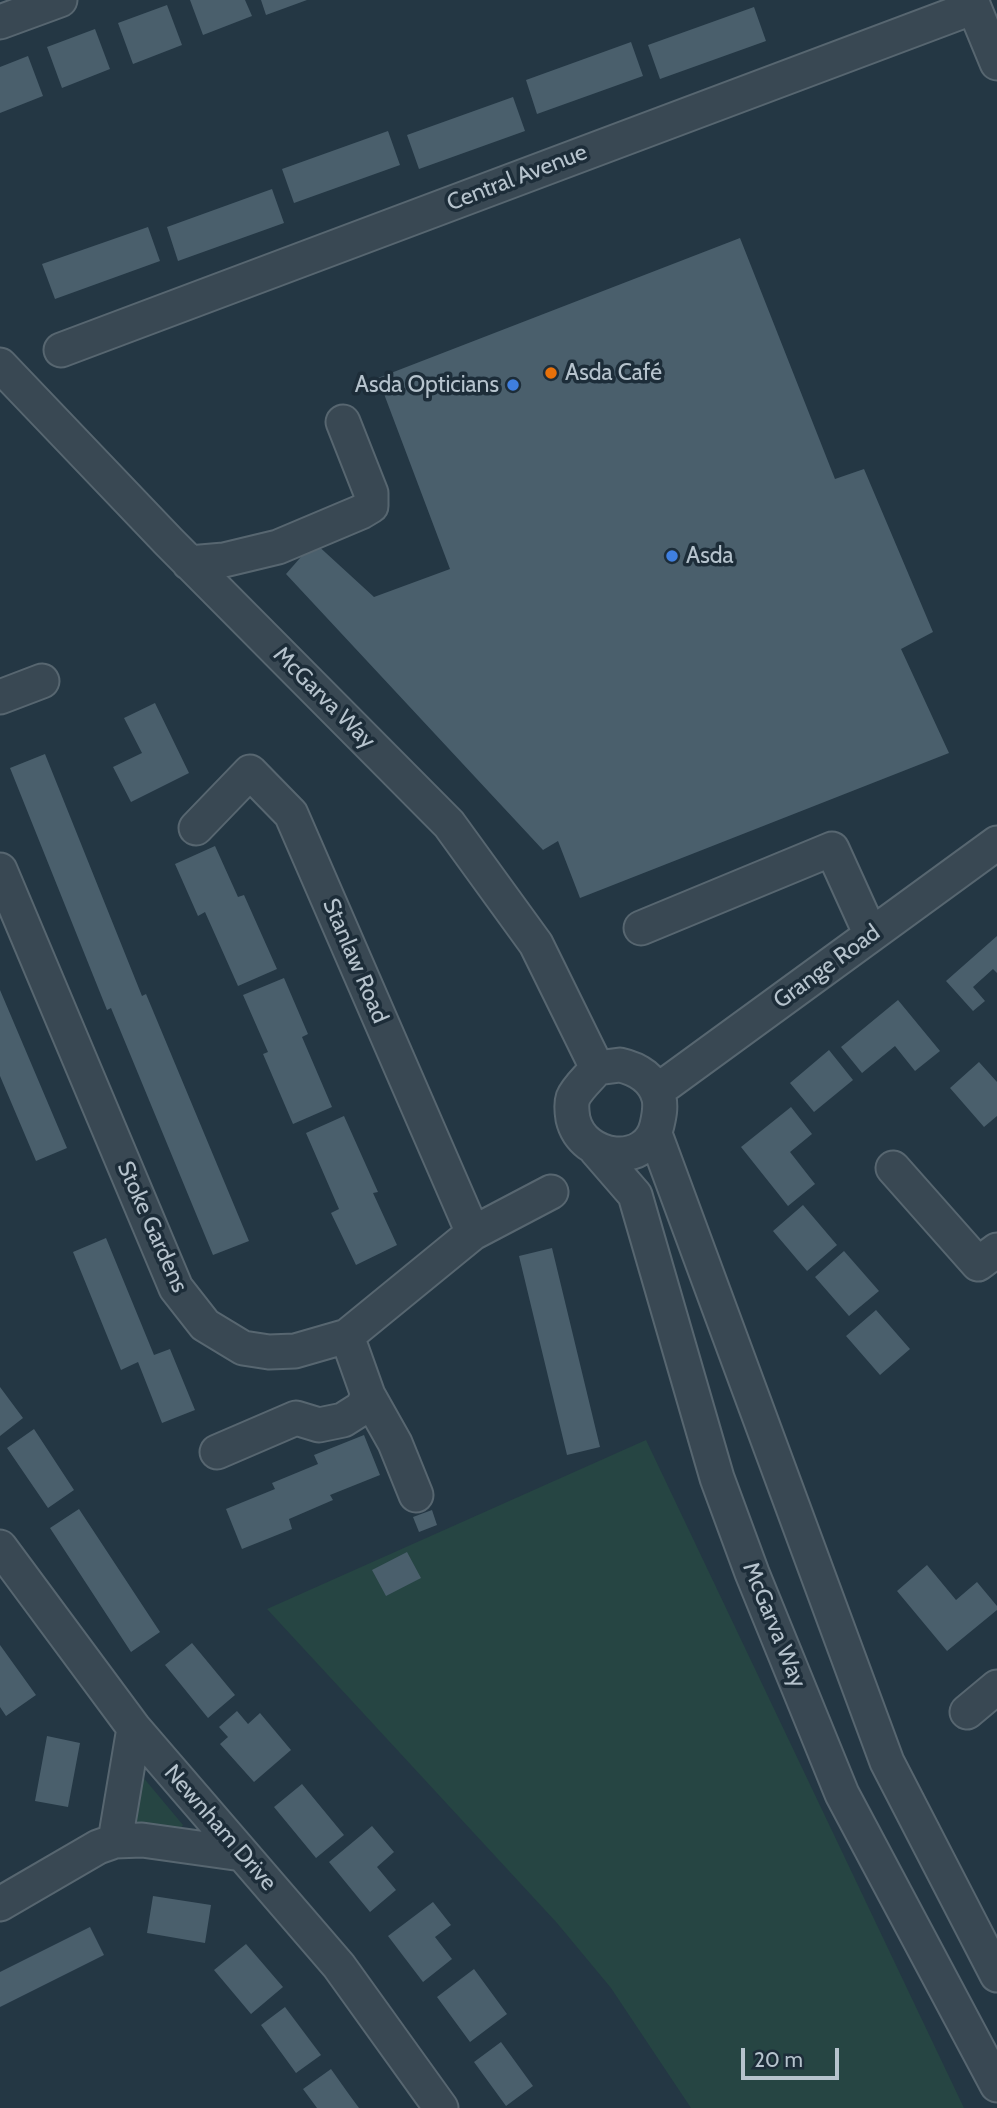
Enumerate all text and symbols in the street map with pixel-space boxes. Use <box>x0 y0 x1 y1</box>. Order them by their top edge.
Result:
street label: Central Avenue <box>443 139 591 217</box>
place label: Asda Café <box>565 359 662 387</box>
marker: Asda Café <box>543 365 559 381</box>
place label: Asda Opticians <box>355 371 499 399</box>
marker: Asda Opticians <box>505 377 521 393</box>
place label: Asda <box>686 542 733 570</box>
marker: Asda <box>664 548 680 564</box>
street label: McGarva Way <box>267 641 381 755</box>
street label: Stanlaw Road <box>316 895 394 1027</box>
street label: Grange Road <box>768 919 886 1015</box>
street label: Stoke Gardens <box>111 1157 193 1297</box>
street label: McGarva Way <box>736 1558 812 1692</box>
street label: Newnham Drive <box>158 1759 282 1897</box>
scale bar <box>745 2035 843 2078</box>
text: 20 m <box>754 2047 803 2072</box>

